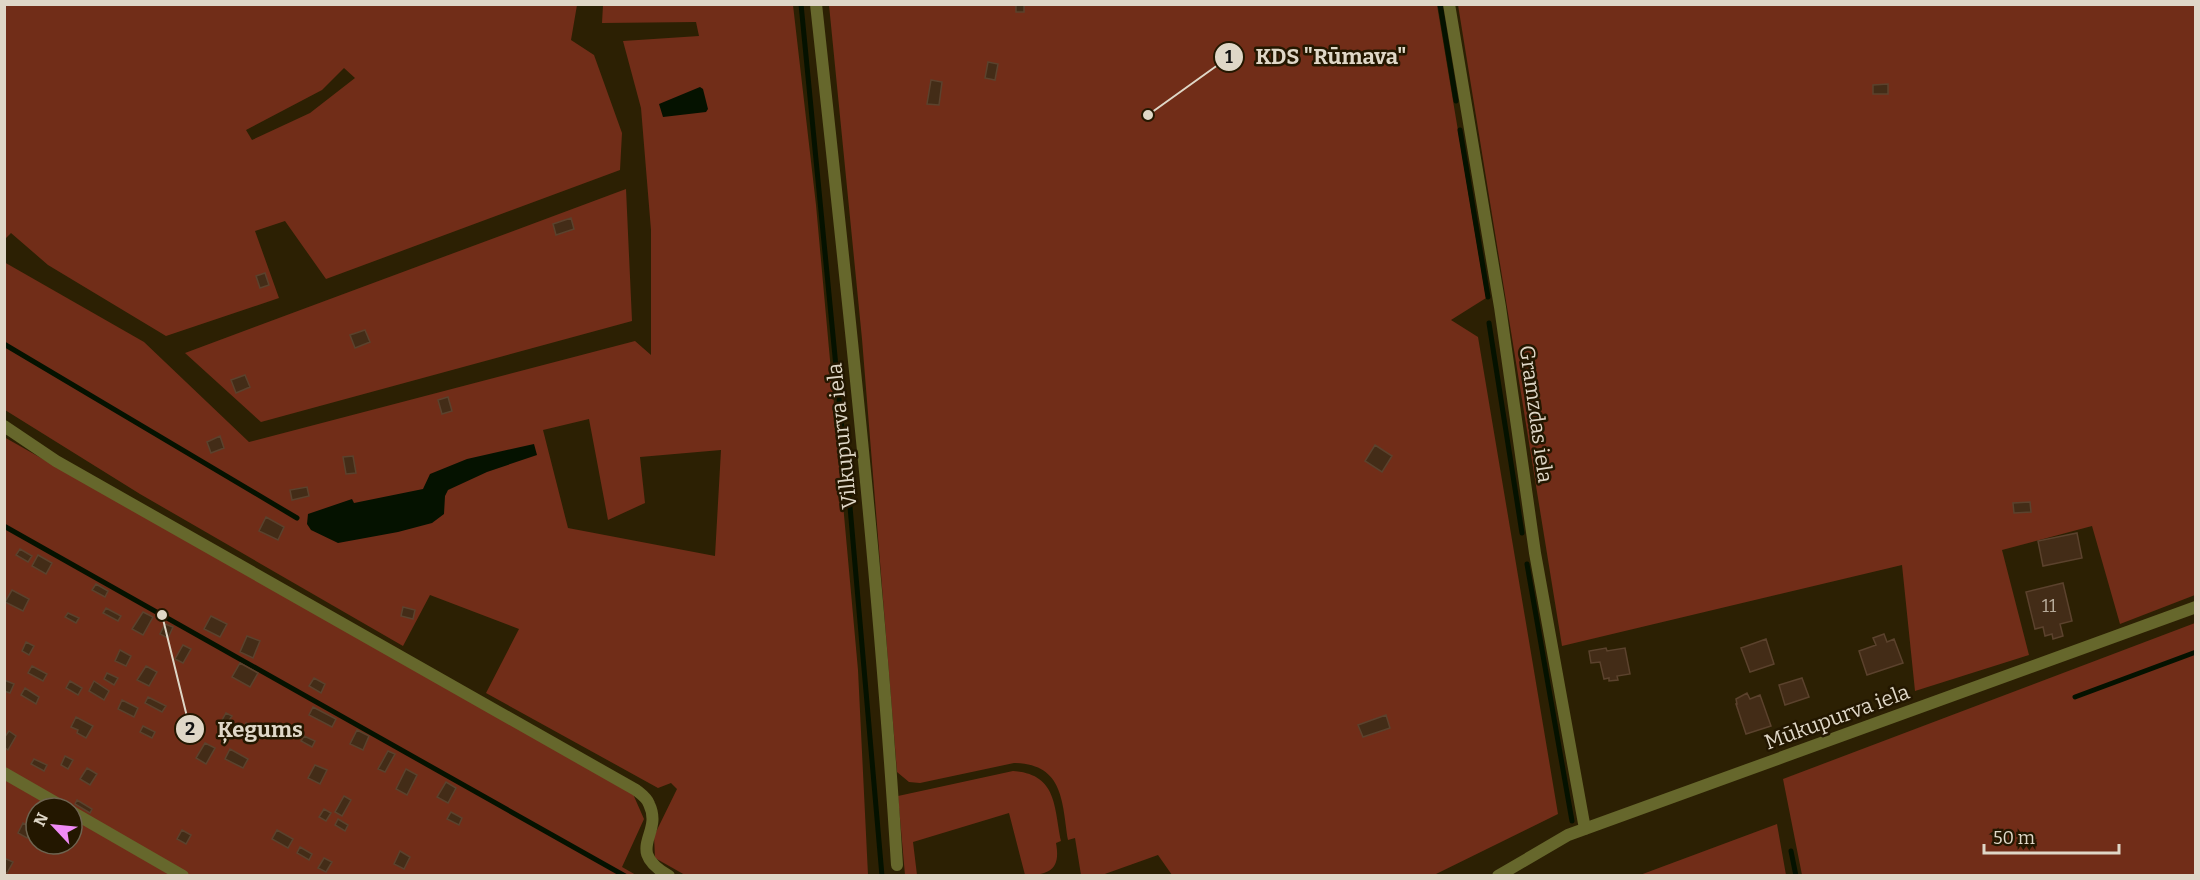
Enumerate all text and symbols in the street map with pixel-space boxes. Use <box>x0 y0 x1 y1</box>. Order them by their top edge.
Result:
callout: KDS "Rūmava" <box>1214 37 1419 77</box>
text: KDS "Rūmava" <box>1256 43 1407 70</box>
text: 1 <box>1225 46 1233 68</box>
street label: Gramzdas iela <box>1513 344 1559 485</box>
street label: Vilkupurva iela <box>821 361 863 510</box>
house number: 11 <box>2042 595 2057 617</box>
street label: Mūkupurva iela <box>1761 679 1914 755</box>
callout: Ķegums <box>175 709 315 749</box>
text: Ķegums <box>217 716 303 744</box>
text: 2 <box>185 718 195 740</box>
north arrow <box>24 796 84 856</box>
text: N <box>30 810 52 829</box>
scale bar <box>1984 817 2119 855</box>
text: 50 m <box>1993 827 2035 849</box>

